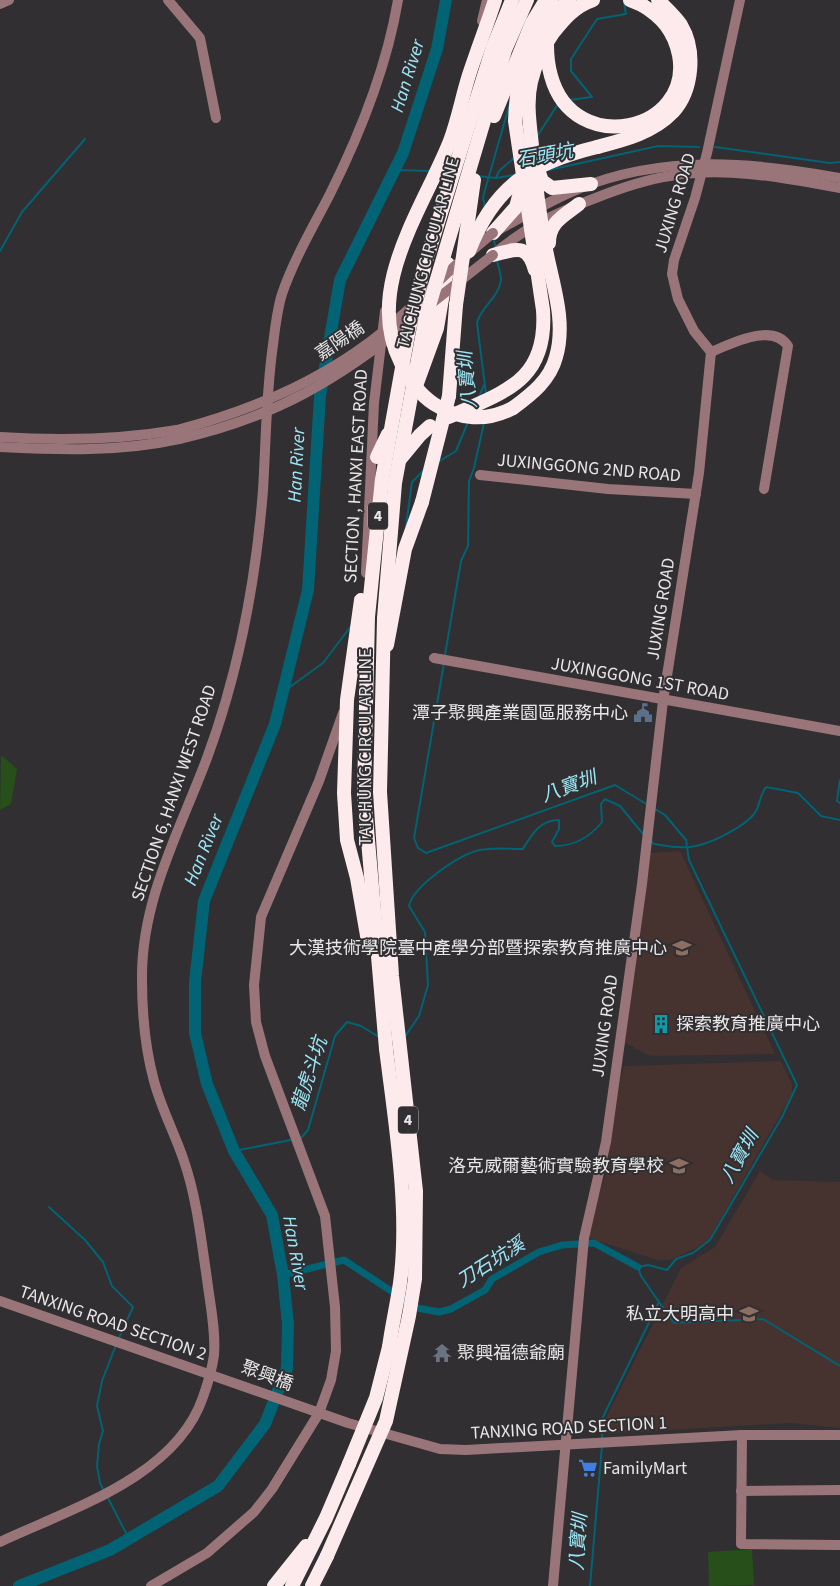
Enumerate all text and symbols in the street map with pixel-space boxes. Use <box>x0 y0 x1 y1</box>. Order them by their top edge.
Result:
water label: Han River <box>384 35 432 116</box>
water label: 石頭坑 <box>515 137 578 174</box>
street label: JUXING ROAD <box>648 150 702 256</box>
street label: TAICHUNG CIRCULAR LINE <box>390 154 466 352</box>
street label: 嘉陽橋 <box>311 316 369 366</box>
water label: 八寶圳 <box>452 347 484 410</box>
street label: SECTION , HANXI EAST ROAD <box>338 368 374 584</box>
water label: Han River <box>282 425 313 503</box>
street label: JUXINGGONG 2ND ROAD <box>496 448 682 488</box>
road number: 4 <box>368 502 388 530</box>
street label: JUXING ROAD <box>641 556 681 662</box>
street label: TAICHUNG CIRCULAR LINE <box>353 648 378 846</box>
street label: JUXINGGONG 1ST ROAD <box>549 651 731 707</box>
street label: SECTION 6, HANXI WEST ROAD <box>125 681 223 905</box>
place label: 潭子聚興產業園區服務中心 <box>412 701 628 726</box>
public building icon: 潭子聚興產業園區服務中心 <box>632 702 654 724</box>
water label: 八寶圳 <box>538 764 603 809</box>
water label: Han River <box>177 809 231 890</box>
place label: 大漢技術學院臺中產學分部暨探索教育推廣中心 <box>289 936 667 961</box>
school or university icon: 大漢技術學院臺中產學分部暨探索教育推廣中心 <box>671 937 693 959</box>
street label: JUXING ROAD <box>585 973 625 1079</box>
place label: 探索教育推廣中心 <box>676 1012 820 1037</box>
building icon: 探索教育推廣中心 <box>650 1013 672 1035</box>
water label: 龍虎斗坑 <box>285 1031 336 1114</box>
road number: 4 <box>398 1106 418 1134</box>
water label: 八寶圳 <box>714 1123 767 1188</box>
place label: 洛克威爾藝術實驗教育學校 <box>448 1154 664 1179</box>
school or university icon: 洛克威爾藝術實驗教育學校 <box>668 1155 690 1177</box>
water label: Han River <box>275 1214 315 1294</box>
water label: 刀石坑溪 <box>452 1230 533 1295</box>
street label: TANXING ROAD SECTION 2 <box>16 1279 210 1367</box>
place label: 私立大明高中 <box>626 1302 734 1327</box>
school or university icon: 私立大明高中 <box>738 1303 760 1325</box>
place label: 聚興福德爺廟 <box>457 1341 565 1366</box>
temple icon: 聚興福德爺廟 <box>431 1342 453 1364</box>
street label: 聚興橋 <box>237 1355 297 1397</box>
street label: TANXING ROAD SECTION 1 <box>470 1410 668 1446</box>
place label: FamilyMart <box>603 1456 687 1481</box>
supermarket icon: FamilyMart <box>577 1457 599 1479</box>
water label: 八寶圳 <box>564 1510 595 1571</box>

